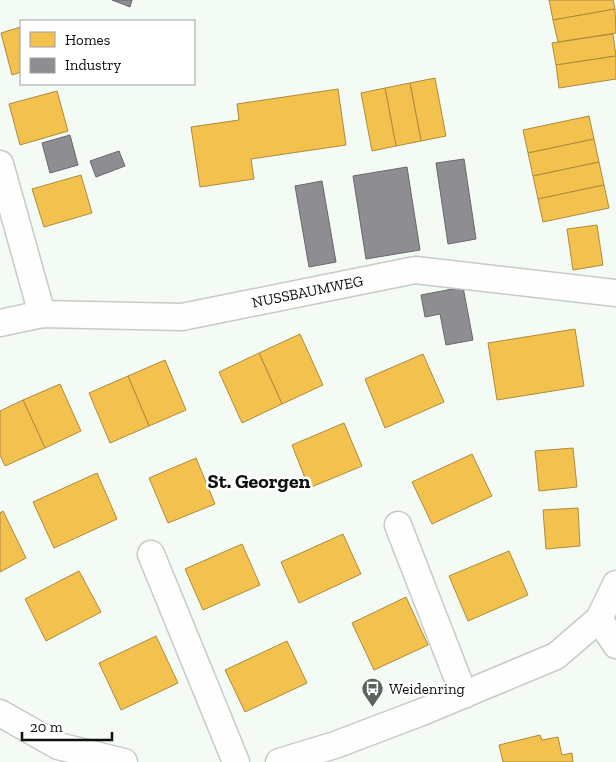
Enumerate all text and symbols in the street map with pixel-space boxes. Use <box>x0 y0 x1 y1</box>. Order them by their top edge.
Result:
legend <box>20 20 195 85</box>
text: Homes <box>65 31 110 49</box>
text: Industry <box>65 56 122 74</box>
street label: NUSSBAUMWEG <box>250 272 365 312</box>
district label: St. Georgen <box>208 469 311 493</box>
bus stop icon: Weidenring <box>361 677 385 708</box>
place label: Weidenring <box>389 680 465 698</box>
scale bar <box>22 710 112 742</box>
text: 20 m <box>30 718 63 736</box>

